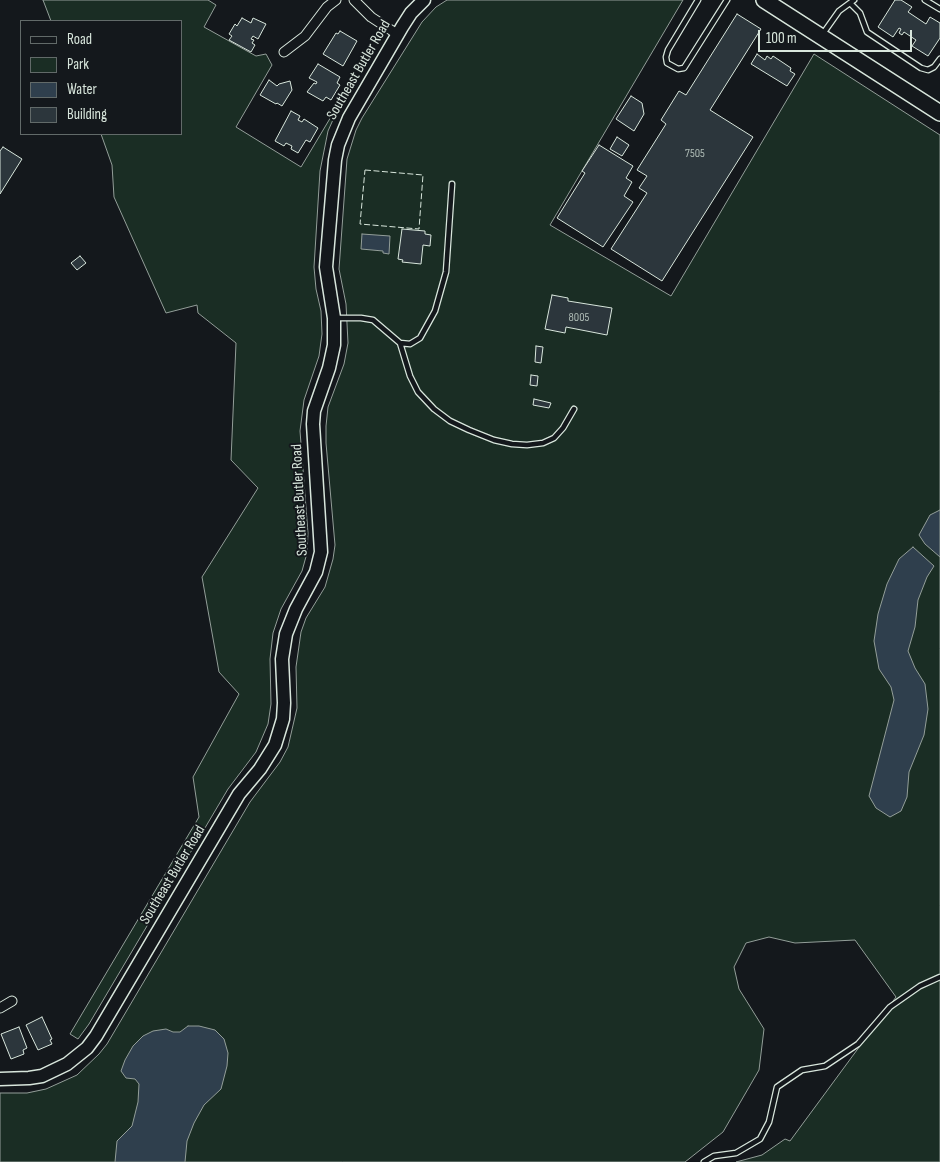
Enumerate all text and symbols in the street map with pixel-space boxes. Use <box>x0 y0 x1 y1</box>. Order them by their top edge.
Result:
street label: Southeast Butler Road <box>323 17 395 123</box>
legend <box>20 20 182 135</box>
scale bar <box>760 20 914 52</box>
text: 100 m <box>766 29 797 48</box>
text: Road <box>67 30 92 49</box>
text: Park <box>67 55 89 74</box>
text: Water <box>67 80 97 99</box>
text: Building <box>67 105 107 124</box>
house number: 7505 <box>685 147 705 161</box>
house number: 8005 <box>569 311 589 325</box>
street label: Southeast Butler Road <box>288 444 312 556</box>
street label: Southeast Butler Road <box>136 822 210 928</box>

